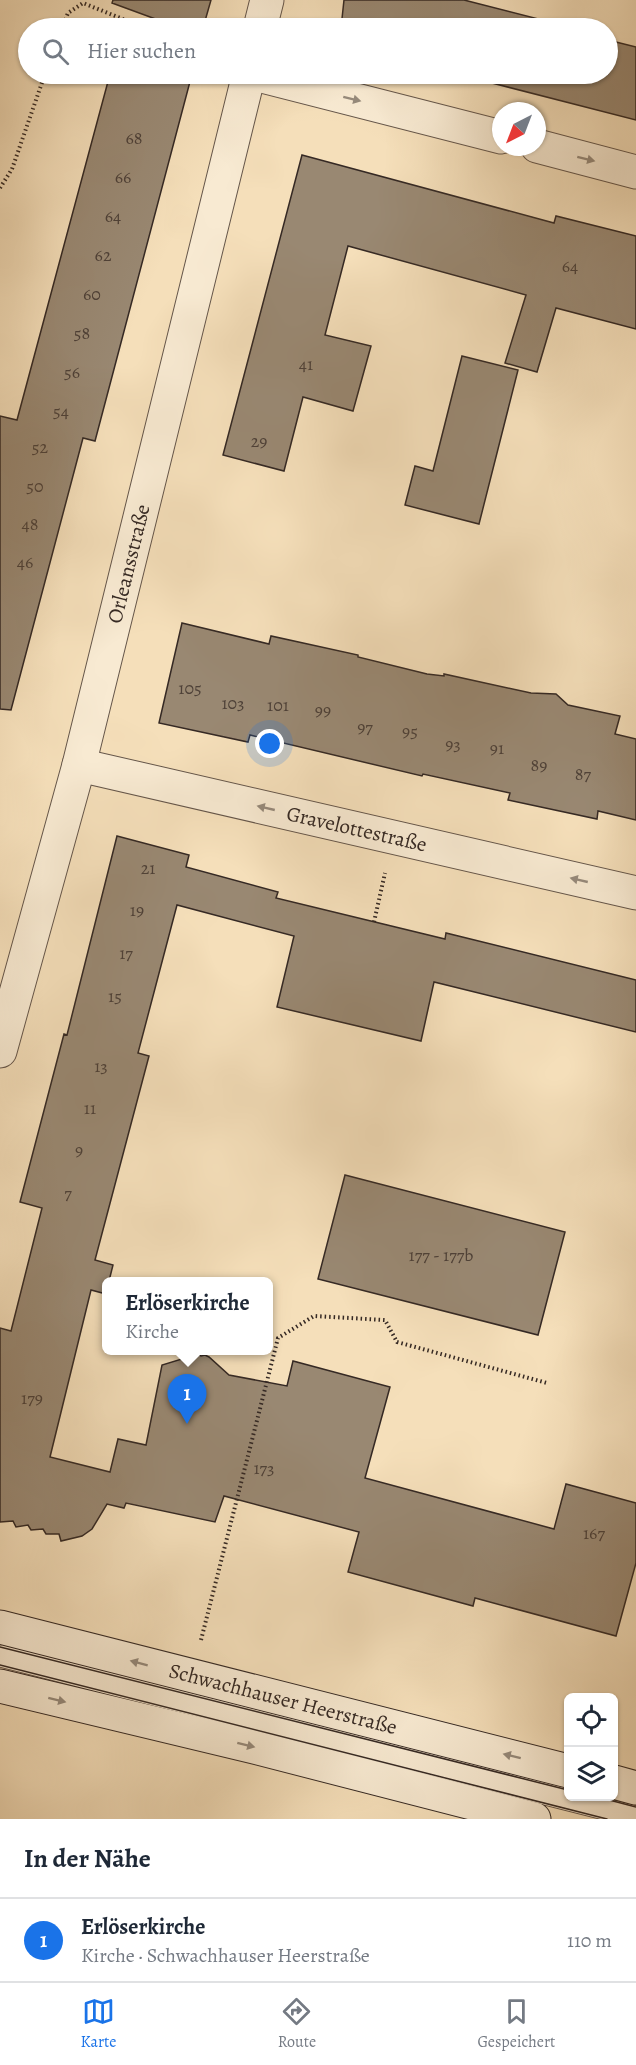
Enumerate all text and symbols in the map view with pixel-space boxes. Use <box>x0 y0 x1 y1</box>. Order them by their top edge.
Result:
search box <box>18 18 618 84</box>
icon: search <box>39 35 72 68</box>
text: Hier suchen <box>87 36 196 66</box>
one-way arrow <box>342 94 361 104</box>
north arrow <box>492 102 546 156</box>
house number: 68 <box>125 126 143 150</box>
one-way arrow <box>577 155 596 165</box>
house number: 66 <box>115 165 131 189</box>
house number: 64 <box>105 204 121 228</box>
house number: 62 <box>95 243 112 267</box>
house number: 64 <box>562 254 578 278</box>
house number: 60 <box>83 282 101 306</box>
house number: 58 <box>74 321 90 345</box>
house number: 41 <box>299 352 313 376</box>
house number: 56 <box>64 360 80 384</box>
house number: 54 <box>53 399 69 423</box>
house number: 29 <box>251 429 267 453</box>
house number: 52 <box>32 435 49 459</box>
house number: 50 <box>26 474 44 498</box>
street label: Orleansstraße <box>100 501 157 626</box>
house number: 48 <box>22 512 38 536</box>
house number: 46 <box>17 550 33 574</box>
house number: 105 <box>178 676 202 700</box>
house number: 103 <box>221 691 245 715</box>
house number: 101 <box>267 693 289 717</box>
house number: 99 <box>315 698 331 722</box>
house number: 97 <box>357 715 373 739</box>
house number: 95 <box>402 719 418 743</box>
your location <box>255 729 284 758</box>
house number: 93 <box>445 732 461 756</box>
house number: 91 <box>490 736 504 760</box>
house number: 89 <box>531 753 547 777</box>
house number: 87 <box>575 762 592 786</box>
street label: Gravelottestraße <box>284 799 430 858</box>
one-way arrow <box>256 803 275 812</box>
house number: 21 <box>141 856 155 880</box>
one-way arrow <box>569 875 588 884</box>
house number: 19 <box>130 898 144 922</box>
house number: 17 <box>119 941 133 965</box>
house number: 15 <box>108 984 122 1008</box>
house number: 13 <box>94 1054 108 1078</box>
house number: 11 <box>84 1096 96 1120</box>
house number: 9 <box>75 1138 83 1162</box>
house number: 7 <box>64 1181 72 1205</box>
house number: 177 - 177b <box>409 1243 473 1267</box>
popup <box>102 1277 273 1355</box>
text: Erlöserkirche <box>125 1288 250 1318</box>
text: Kirche <box>125 1318 179 1345</box>
pin: 1 <box>168 1374 207 1424</box>
house number: 179 <box>21 1386 43 1410</box>
house number: 173 <box>253 1456 275 1480</box>
house number: 167 <box>583 1521 605 1545</box>
street label: Schwachhauser Heerstraße <box>166 1656 400 1741</box>
one-way arrow <box>130 1658 148 1667</box>
map controls <box>564 1693 618 1801</box>
button: locate <box>564 1693 618 1747</box>
one-way arrow <box>48 1695 66 1705</box>
one-way arrow <box>237 1741 256 1751</box>
button: layers <box>564 1747 618 1801</box>
one-way arrow <box>503 1751 521 1761</box>
text: In der Nähe <box>24 1841 151 1876</box>
text: Erlöserkirche <box>81 1912 205 1942</box>
text: 1 <box>40 1927 47 1954</box>
text: 110 m <box>567 1927 612 1954</box>
text: Kirche · Schwachhauser Heerstraße <box>81 1942 370 1969</box>
tab: Karte <box>81 1995 117 2053</box>
tab: Route <box>278 1995 316 2053</box>
tab: Gespeichert <box>477 1995 555 2053</box>

